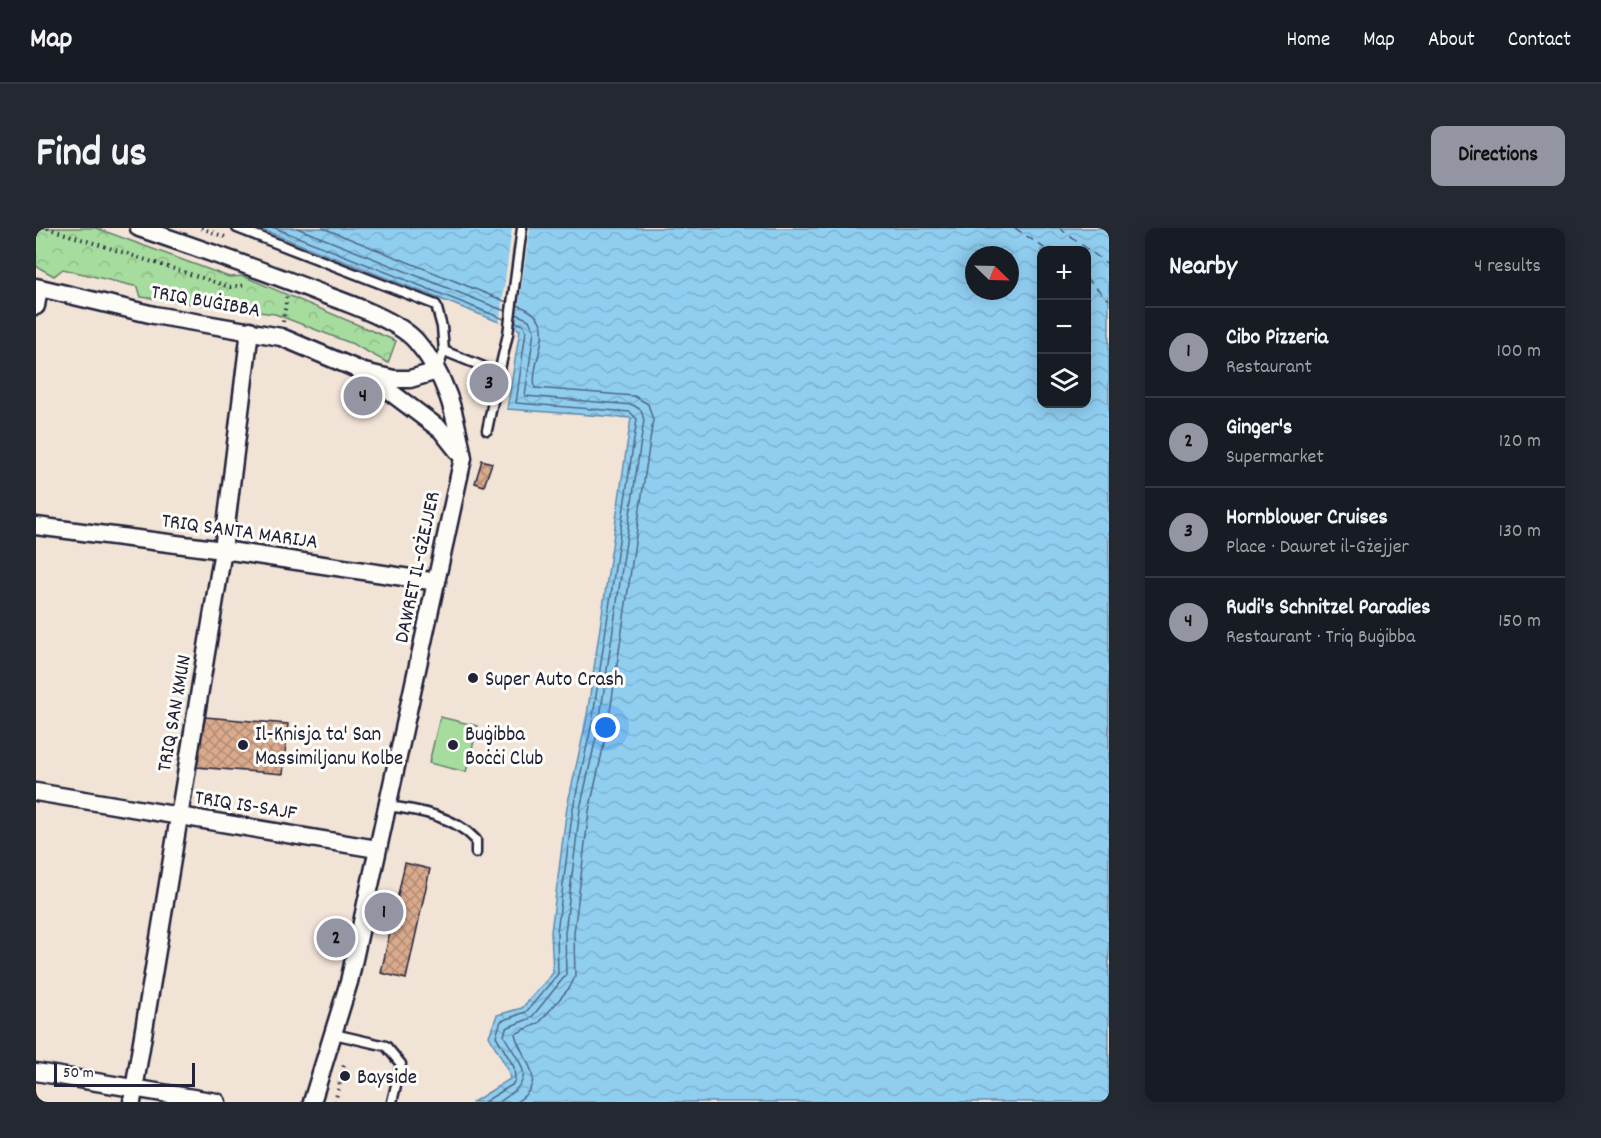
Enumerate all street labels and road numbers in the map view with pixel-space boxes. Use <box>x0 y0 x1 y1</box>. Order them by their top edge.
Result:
street label: TRIQ BUĠIBBA <box>148 279 263 327</box>
street label: DAWRET IL-GŻEJJER <box>388 489 450 646</box>
street label: TRIQ SANTA MARIJA <box>159 507 320 559</box>
street label: TRIQ SAN XMUN <box>151 653 201 774</box>
street label: TRIQ IS-SAJF <box>192 784 299 830</box>

